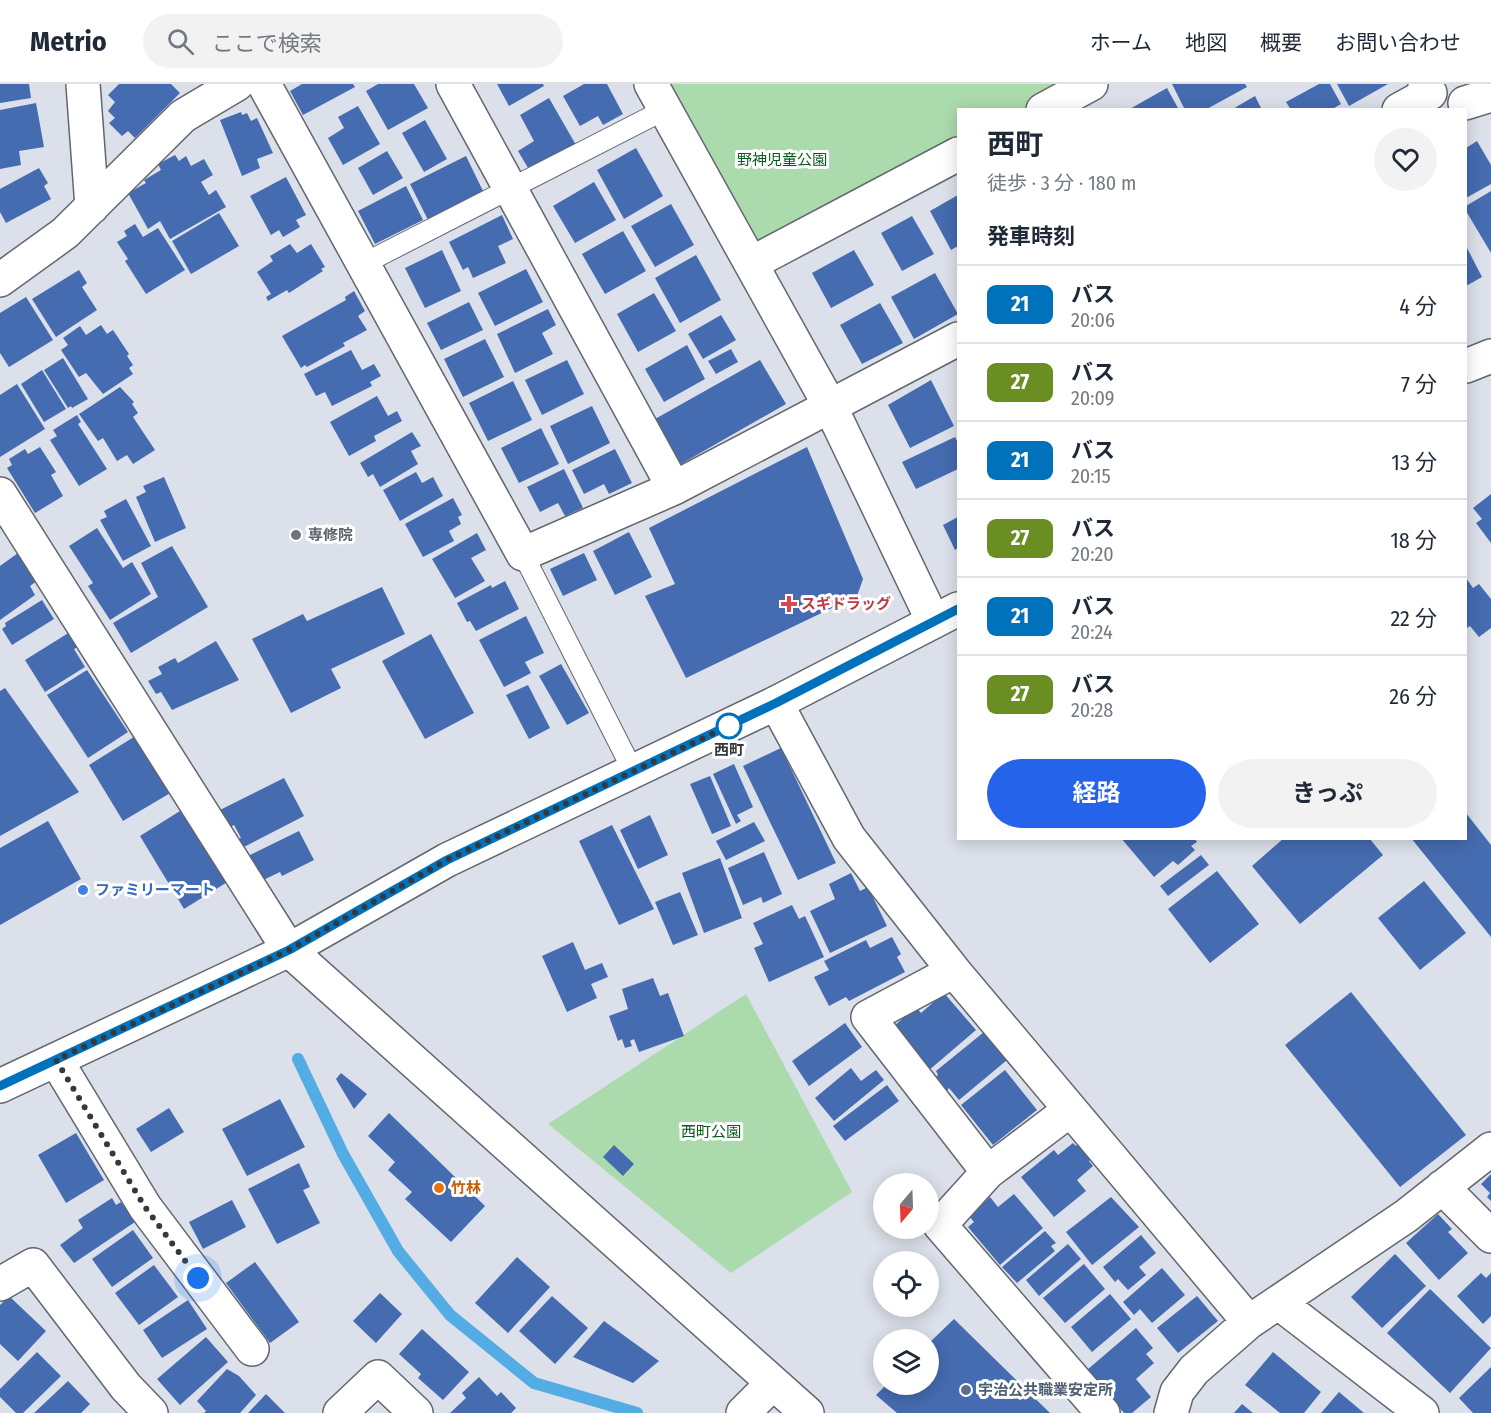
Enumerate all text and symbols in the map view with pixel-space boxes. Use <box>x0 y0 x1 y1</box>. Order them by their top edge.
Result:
search box <box>143 14 563 68</box>
text: Metrio <box>30 25 107 58</box>
icon: search <box>164 25 197 58</box>
text: ここで検索 <box>212 30 322 57</box>
text: ホーム <box>1090 30 1152 56</box>
text: 地図 <box>1185 30 1227 56</box>
text: 概要 <box>1260 30 1302 56</box>
text: お問い合わせ <box>1335 30 1461 56</box>
text: 西町 <box>987 128 1043 161</box>
button: heart <box>1374 128 1437 191</box>
park label: 野神児童公園 <box>737 151 827 169</box>
text: 徒歩 · 3 分 · 180 m <box>987 171 1136 195</box>
text: 発車時刻 <box>987 223 1075 250</box>
text: バス <box>1071 281 1115 308</box>
text: 21 <box>1011 291 1029 317</box>
text: 4 分 <box>1399 293 1437 320</box>
text: 20:06 <box>1071 308 1115 332</box>
text: バス <box>1071 359 1115 386</box>
text: 27 <box>1011 369 1029 395</box>
text: 7 分 <box>1401 371 1437 398</box>
text: 20:09 <box>1071 386 1114 410</box>
text: バス <box>1071 437 1115 464</box>
text: 21 <box>1011 447 1029 473</box>
text: 13 分 <box>1391 449 1437 476</box>
text: 20:15 <box>1071 464 1111 488</box>
text: バス <box>1071 515 1115 542</box>
text: 27 <box>1011 525 1029 551</box>
place label: 専修院 <box>308 526 353 544</box>
text: 18 分 <box>1390 527 1437 554</box>
marker: 専修院 <box>289 528 303 542</box>
text: 20:20 <box>1071 542 1114 566</box>
text: バス <box>1071 593 1115 620</box>
place label: スギドラッグ <box>801 595 891 613</box>
marker: スギドラッグ <box>782 597 796 611</box>
text: 21 <box>1011 603 1029 629</box>
text: 22 分 <box>1390 605 1437 632</box>
text: 20:24 <box>1071 620 1113 644</box>
text: バス <box>1071 671 1115 698</box>
text: 27 <box>1011 681 1029 707</box>
text: 26 分 <box>1389 683 1437 710</box>
text: 20:28 <box>1071 698 1113 722</box>
marker: 西町 <box>716 713 742 739</box>
place label: 西町 <box>714 741 744 759</box>
button: 経路 <box>987 759 1206 828</box>
button: きっぷ <box>1218 759 1437 828</box>
place label: ファミリーマート <box>95 881 215 899</box>
marker: ファミリーマート <box>76 883 90 897</box>
park label: 西町公園 <box>681 1123 741 1141</box>
north arrow <box>873 1173 939 1239</box>
map controls <box>873 1173 939 1395</box>
place label: 竹林 <box>451 1179 481 1197</box>
marker: 竹林 <box>432 1181 446 1195</box>
button: locate <box>873 1251 939 1317</box>
your location <box>183 1263 213 1293</box>
button: layers <box>873 1329 939 1395</box>
place label: 宇治公共職業安定所 <box>978 1381 1113 1399</box>
marker: 宇治公共職業安定所 <box>959 1383 973 1397</box>

